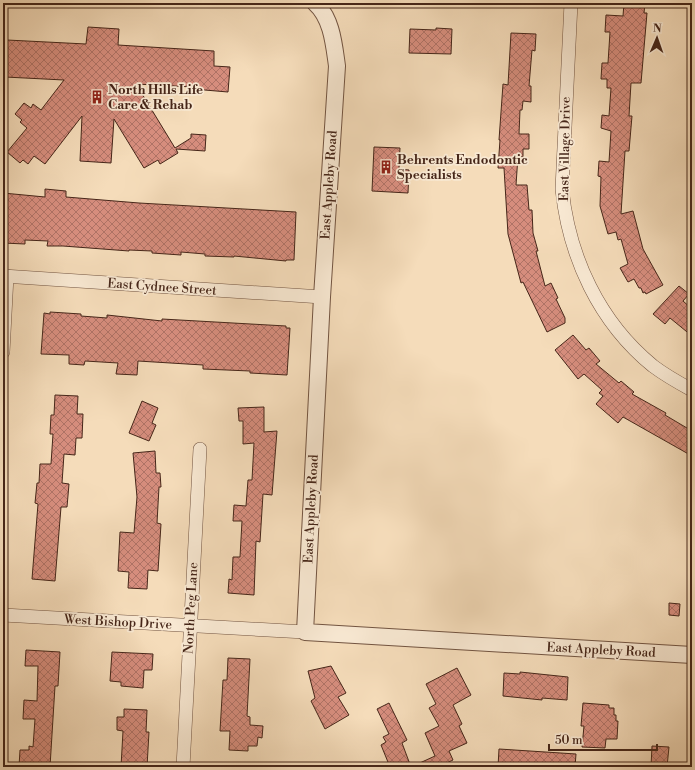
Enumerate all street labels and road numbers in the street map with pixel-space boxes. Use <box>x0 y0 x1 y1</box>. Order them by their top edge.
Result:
street label: East Village Drive <box>556 96 574 201</box>
street label: East Appleby Road <box>317 129 341 240</box>
street label: East Cydnee Street <box>107 275 218 299</box>
street label: East Appleby Road <box>300 453 322 564</box>
street label: North Peg Lane <box>181 561 201 654</box>
street label: West Bishop Drive <box>63 611 173 633</box>
street label: East Appleby Road <box>546 639 657 661</box>

